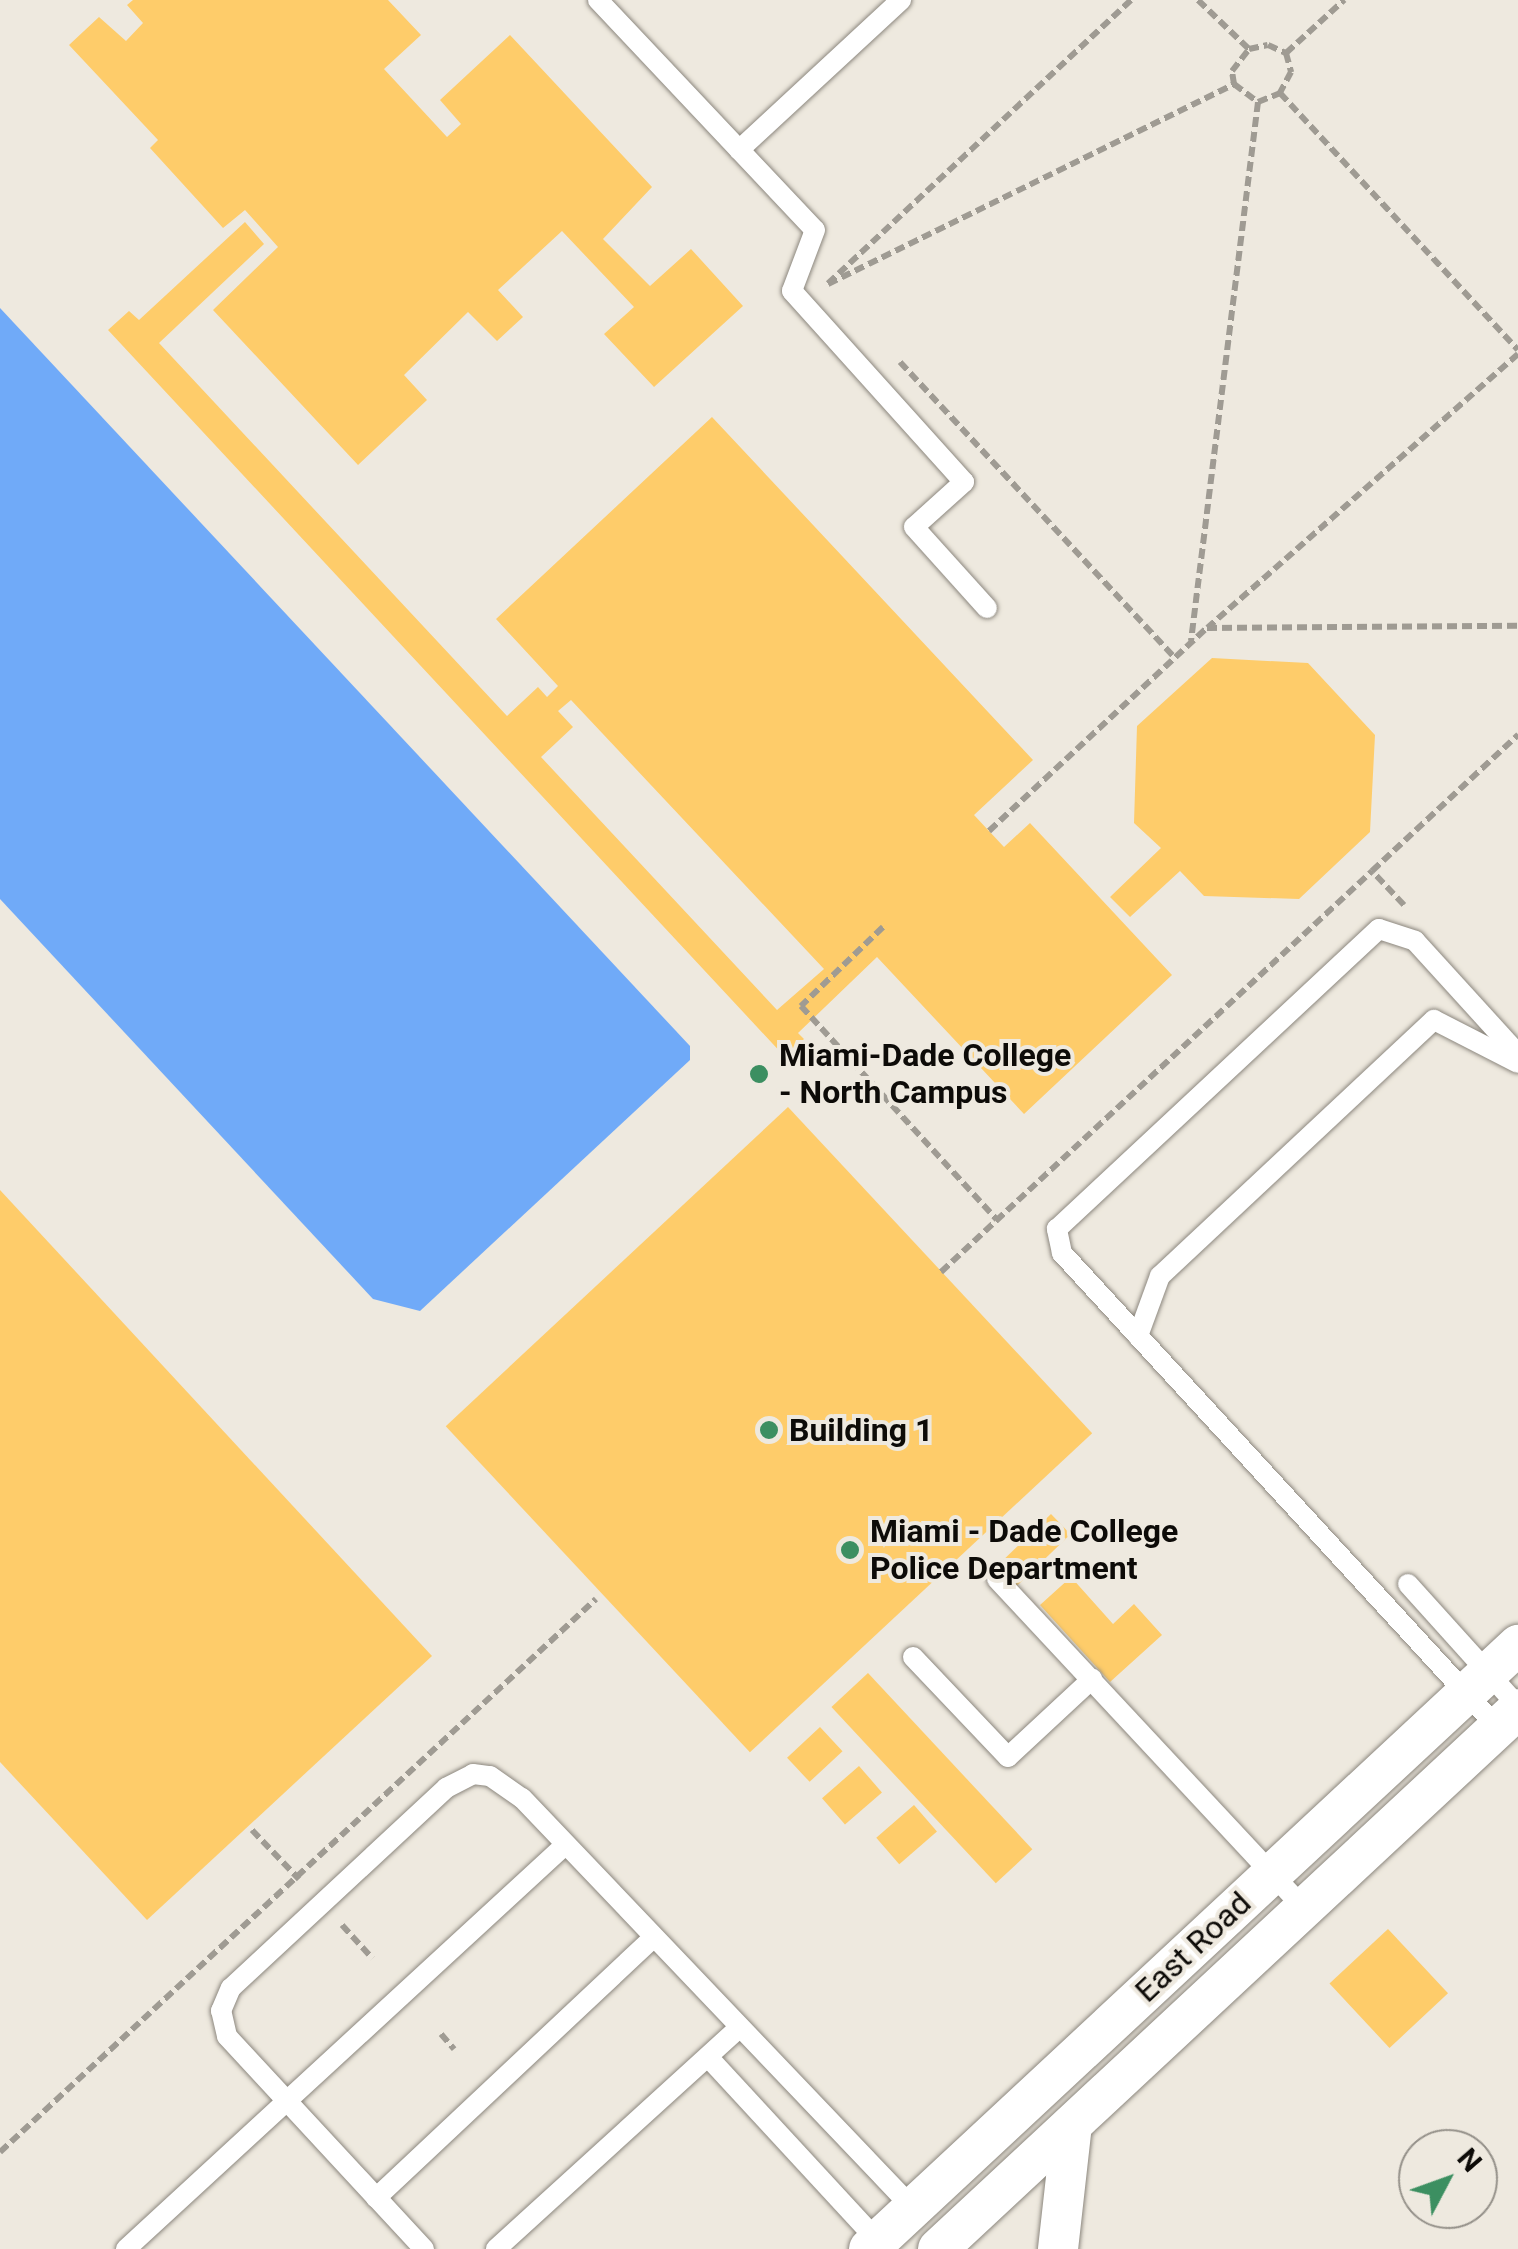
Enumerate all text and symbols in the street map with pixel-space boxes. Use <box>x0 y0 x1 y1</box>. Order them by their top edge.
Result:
place label: Miami-Dade College - North Campus <box>779 1037 1071 1112</box>
marker: Miami-Dade College - North Campus <box>748 1063 770 1085</box>
place label: Building 1 <box>789 1411 933 1449</box>
marker: Building 1 <box>758 1419 780 1441</box>
place label: Miami - Dade College Police Department <box>870 1513 1178 1588</box>
marker: Miami - Dade College Police Department <box>839 1539 861 1561</box>
street label: East Road <box>1127 1884 1259 2010</box>
north arrow <box>1398 2129 1498 2229</box>
text: N <box>1451 2142 1488 2179</box>

